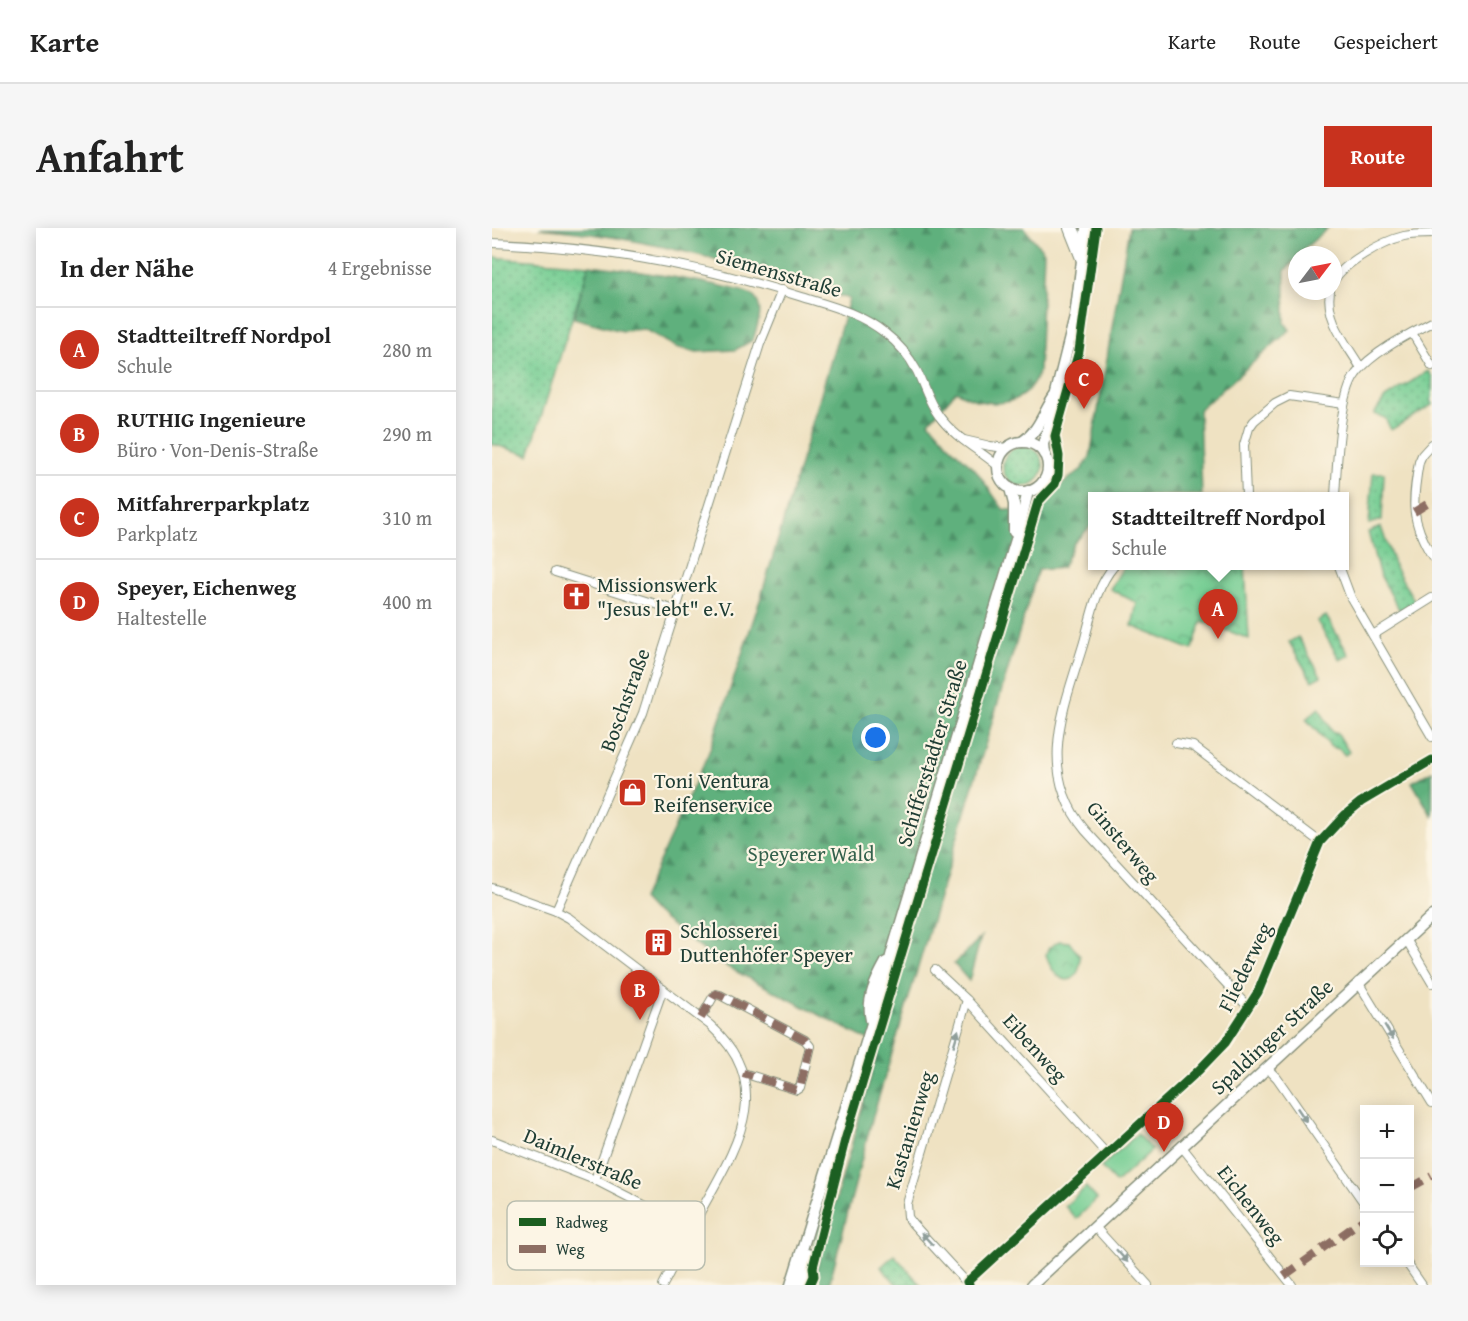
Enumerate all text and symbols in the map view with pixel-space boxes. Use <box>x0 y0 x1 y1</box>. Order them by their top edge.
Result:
text: Karte <box>30 21 99 62</box>
text: Karte <box>1168 26 1216 57</box>
text: Route <box>1249 26 1301 57</box>
text: Gespeichert <box>1334 26 1438 57</box>
text: Anfahrt <box>36 126 184 187</box>
button: Route <box>1324 126 1432 187</box>
street label: Siemensstraße <box>713 240 846 305</box>
north arrow <box>1288 246 1342 300</box>
text: In der Nähe <box>60 248 194 287</box>
text: 4 Ergebnisse <box>328 253 432 282</box>
text: Stadtteiltreff Nordpol <box>117 319 331 351</box>
text: A <box>73 335 86 364</box>
text: 280 m <box>382 335 432 364</box>
text: Schule <box>117 351 172 380</box>
pin: C <box>1064 360 1104 409</box>
text: RUTHIG Ingenieure <box>117 403 306 435</box>
text: B <box>73 419 86 448</box>
text: 290 m <box>382 419 432 448</box>
text: Büro · Von-Denis-Straße <box>117 435 318 464</box>
text: Mitfahrerparkplatz <box>117 487 310 519</box>
popup <box>1088 492 1349 570</box>
text: Stadtteiltreff Nordpol <box>1112 501 1325 533</box>
text: C <box>74 503 85 532</box>
text: 310 m <box>382 503 432 532</box>
text: Parkplatz <box>117 519 197 548</box>
text: Schule <box>1112 533 1167 562</box>
place label: Missionswerk "Jesus lebt" e.V. <box>597 569 734 624</box>
text: Speyer, Eichenweg <box>117 571 296 603</box>
church icon: Missionswerk "Jesus lebt" e.V. <box>560 581 592 613</box>
text: D <box>73 587 86 616</box>
text: 400 m <box>382 587 432 616</box>
pin: A <box>1198 590 1238 639</box>
text: Haltestelle <box>117 603 207 632</box>
street label: Boschstraße <box>591 644 658 756</box>
street label: Schifferstadter Straße <box>888 655 975 850</box>
your location <box>861 723 890 752</box>
place label: Toni Ventura Reifenservice <box>654 765 773 820</box>
shop icon: Toni Ventura Reifenservice <box>617 777 649 809</box>
street label: Ginsterweg <box>1080 794 1167 890</box>
park label: Speyerer Wald <box>748 838 875 869</box>
place label: Schlosserei Duttenhöfer Speyer <box>680 915 853 970</box>
street label: Fliederweg <box>1209 916 1280 1017</box>
building icon: Schlosserei Duttenhöfer Speyer <box>643 927 675 959</box>
pin: B <box>620 970 660 1020</box>
street label: Spaldinger Straße <box>1203 971 1340 1102</box>
street label: Eibenweg <box>996 1006 1075 1090</box>
one-way arrow <box>1383 1024 1394 1040</box>
one-way arrow <box>952 1029 961 1047</box>
street label: Kastanienweg <box>877 1066 942 1193</box>
pin: D <box>1144 1102 1184 1152</box>
map controls <box>1360 1105 1414 1267</box>
button: + <box>1360 1105 1414 1159</box>
one-way arrow <box>1296 1106 1308 1122</box>
street label: Daimlerstraße <box>519 1120 648 1198</box>
street label: Eichenweg <box>1210 1158 1293 1252</box>
button: − <box>1360 1159 1414 1213</box>
legend <box>507 1201 705 1270</box>
text: Radweg <box>556 1210 608 1234</box>
button: locate <box>1360 1213 1414 1267</box>
one-way arrow <box>920 1232 934 1247</box>
text: Weg <box>556 1237 584 1261</box>
one-way arrow <box>1115 1249 1129 1264</box>

